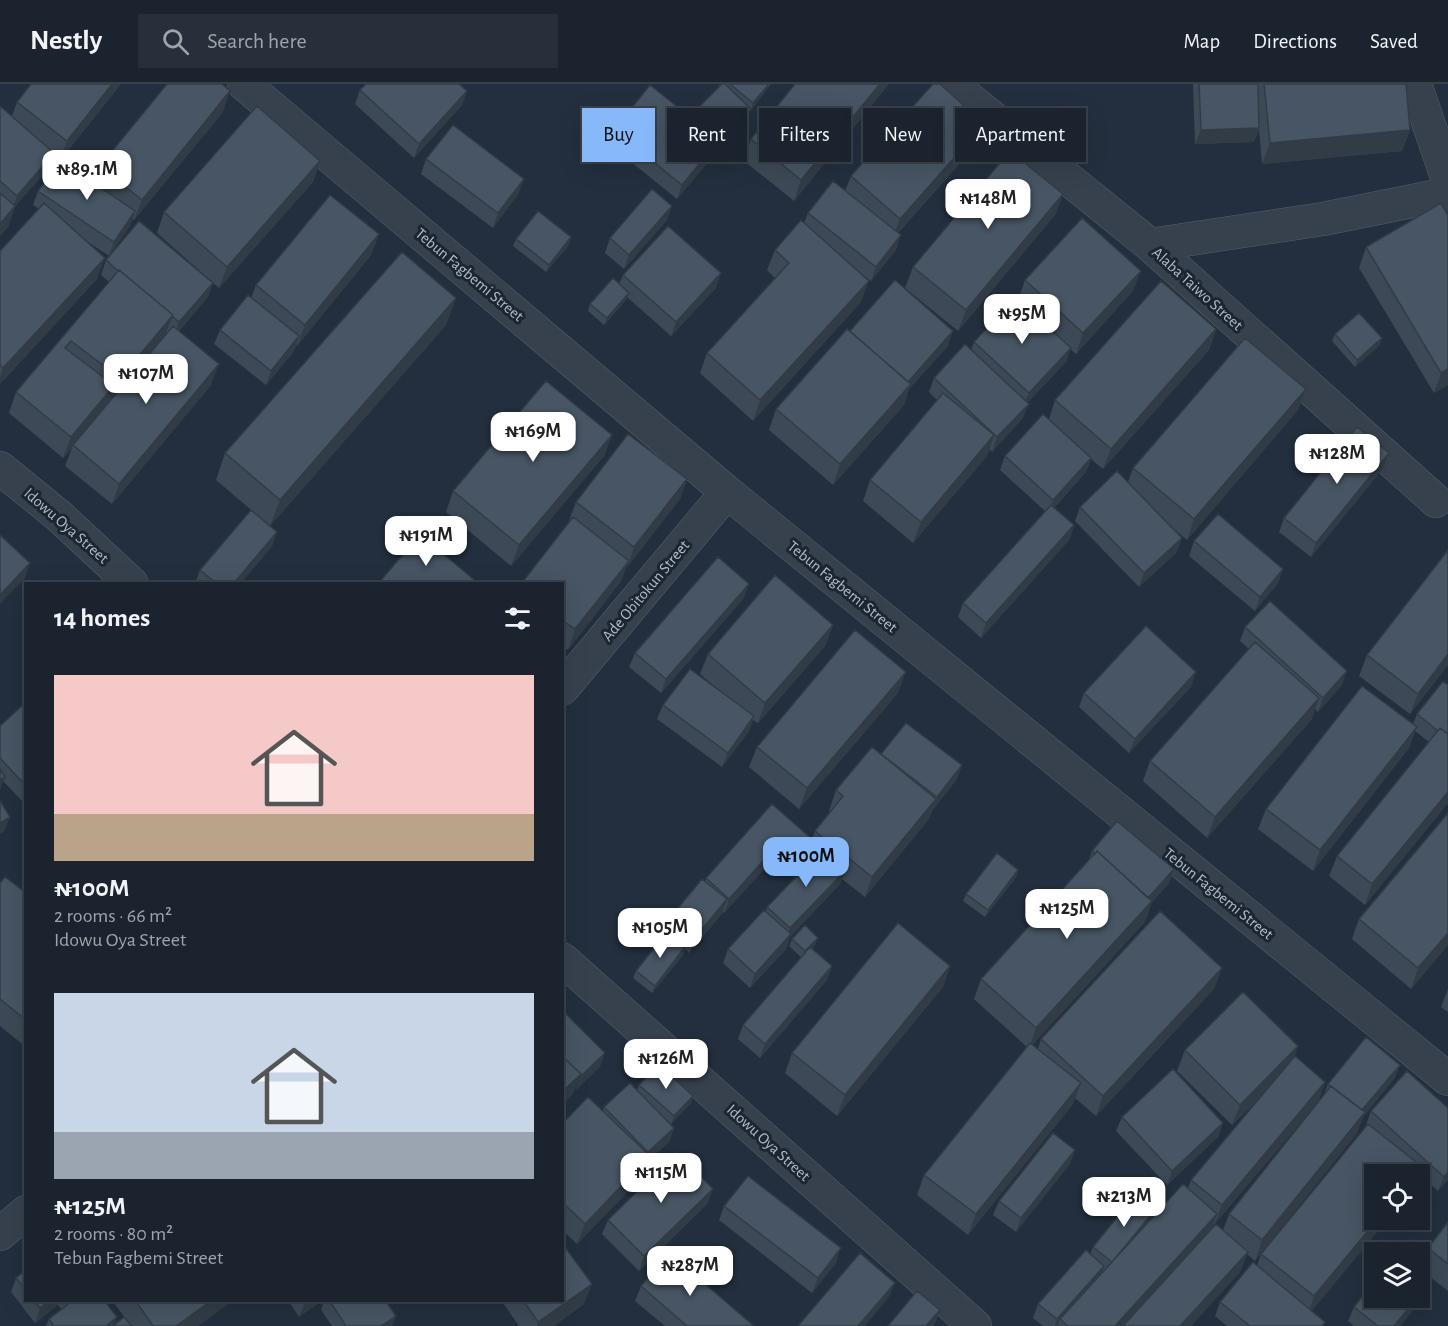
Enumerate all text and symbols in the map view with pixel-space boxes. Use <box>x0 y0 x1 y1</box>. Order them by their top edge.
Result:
search box <box>138 14 558 68</box>
icon: search <box>159 25 192 58</box>
text: Nestly <box>30 27 102 55</box>
text: Search here <box>207 30 307 52</box>
text: Map <box>1184 31 1220 52</box>
text: Directions <box>1253 31 1337 52</box>
text: Saved <box>1370 31 1418 52</box>
chip: Buy <box>582 108 655 162</box>
chip: Rent <box>667 108 747 162</box>
chip: Filters <box>759 108 851 162</box>
chip: New <box>863 108 943 162</box>
chip: Apartment <box>955 108 1086 162</box>
pin: ₦89.1M <box>38 150 136 201</box>
text: ₦89.1M <box>56 159 118 179</box>
pin: ₦148M <box>946 179 1030 230</box>
text: ₦148M <box>959 188 1017 208</box>
street label: Tebun Fagbemi Street <box>412 225 526 324</box>
street label: Alaba Taiwo Street <box>1149 244 1246 333</box>
pin: ₦95M <box>986 294 1058 345</box>
text: ₦95M <box>998 303 1046 323</box>
pin: ₦107M <box>104 354 188 405</box>
text: ₦107M <box>118 363 174 383</box>
pin: ₦169M <box>491 412 575 463</box>
text: ₦169M <box>505 421 561 441</box>
pin: ₦128M <box>1295 434 1379 485</box>
text: ₦128M <box>1309 443 1365 463</box>
street label: Idowu Oya Street <box>20 485 112 567</box>
pin: ₦191M <box>384 516 468 567</box>
text: ₦191M <box>399 525 453 545</box>
street label: Ade Obitokun Street <box>599 537 692 644</box>
street label: Tebun Fagbemi Street <box>785 538 900 636</box>
icon: filters <box>501 602 534 635</box>
text: 14 homes <box>54 605 150 631</box>
icon: home <box>240 714 348 822</box>
pin: ₦100M <box>764 837 848 888</box>
street label: Tebun Fagbemi Street <box>1161 845 1276 943</box>
text: ₦100M <box>777 846 835 866</box>
text: ₦100M <box>54 875 130 901</box>
pin: ₦125M <box>1025 889 1109 940</box>
text: ₦125M <box>1039 898 1095 918</box>
text: 2 rooms · 66 m² <box>54 906 172 926</box>
pin: ₦105M <box>618 908 702 959</box>
text: ₦105M <box>632 917 688 937</box>
text: Idowu Oya Street <box>54 930 186 950</box>
icon: home <box>240 1032 348 1140</box>
pin: ₦126M <box>624 1039 708 1090</box>
text: ₦126M <box>638 1048 694 1068</box>
street label: Idowu Oya Street <box>723 1101 813 1185</box>
pin: ₦115M <box>619 1153 703 1204</box>
text: ₦115M <box>634 1162 688 1182</box>
map controls <box>1364 1164 1430 1308</box>
button: locate <box>1364 1164 1430 1230</box>
pin: ₦213M <box>1082 1177 1166 1228</box>
text: ₦213M <box>1096 1186 1152 1206</box>
text: ₦125M <box>54 1193 126 1219</box>
text: 2 rooms · 80 m² <box>54 1224 173 1244</box>
button: layers <box>1364 1242 1430 1308</box>
pin: ₦287M <box>648 1246 732 1297</box>
text: Tebun Fagbemi Street <box>54 1248 223 1268</box>
text: ₦287M <box>661 1255 719 1275</box>

